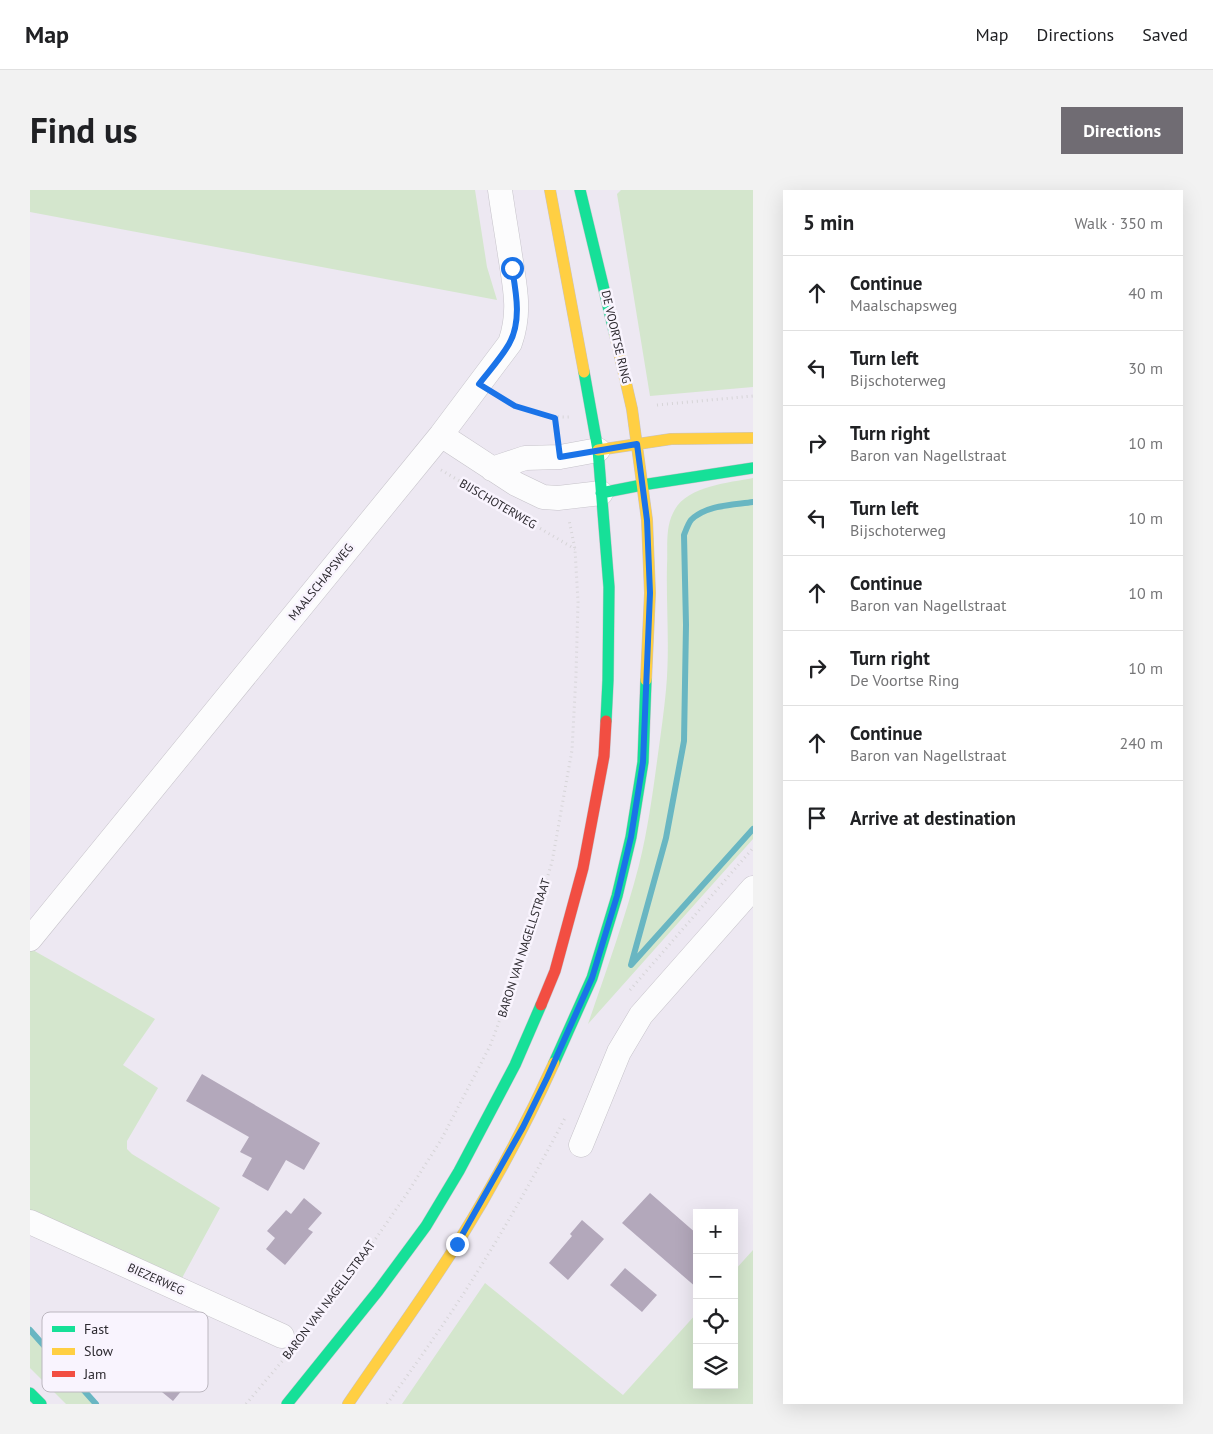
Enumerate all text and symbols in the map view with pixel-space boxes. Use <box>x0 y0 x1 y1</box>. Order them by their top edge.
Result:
text: Map <box>25 19 69 50</box>
text: Map <box>976 23 1008 46</box>
text: Directions <box>1036 23 1114 46</box>
text: Saved <box>1142 23 1188 46</box>
text: Find us <box>30 107 138 153</box>
button: Directions <box>1061 107 1183 154</box>
text: 5 min <box>803 209 854 236</box>
text: Walk · 350 m <box>1074 213 1163 233</box>
route start <box>501 257 524 280</box>
text: Continue <box>850 271 922 295</box>
icon: ahead <box>803 279 831 307</box>
text: 40 m <box>1128 283 1163 303</box>
street label: DE VOORTSE RING <box>598 289 635 385</box>
text: Maalschapsweg <box>850 295 957 315</box>
text: Turn left <box>850 346 919 370</box>
icon: left <box>803 354 831 382</box>
text: 30 m <box>1128 358 1163 378</box>
text: Bijschoterweg <box>850 370 946 390</box>
text: Turn right <box>850 421 930 445</box>
icon: right <box>803 429 831 457</box>
text: 10 m <box>1128 433 1163 453</box>
text: Baron van Nagellstraat <box>850 445 1006 465</box>
street label: BIJSCHOTERWEG <box>457 475 539 532</box>
text: Turn left <box>850 496 919 520</box>
icon: left <box>803 504 831 532</box>
text: 10 m <box>1128 508 1163 528</box>
text: Bijschoterweg <box>850 520 946 540</box>
street label: MAALSCHAPSWEG <box>285 540 356 623</box>
text: Continue <box>850 571 922 595</box>
icon: ahead <box>803 579 831 607</box>
text: 10 m <box>1128 583 1163 603</box>
text: Baron van Nagellstraat <box>850 595 1006 615</box>
text: Turn right <box>850 646 930 670</box>
icon: right <box>803 654 831 682</box>
text: 10 m <box>1128 658 1163 678</box>
text: De Voortse Ring <box>850 670 959 690</box>
text: Continue <box>850 721 922 745</box>
icon: ahead <box>803 729 831 757</box>
text: 240 m <box>1120 733 1163 753</box>
text: Baron van Nagellstraat <box>850 745 1006 765</box>
icon: arrive <box>803 804 831 832</box>
text: Arrive at destination <box>850 806 1016 830</box>
street label: BARON VAN NAGELLSTRAAT <box>494 876 553 1019</box>
map controls <box>693 1209 738 1389</box>
button: + <box>693 1209 738 1254</box>
route end <box>446 1233 469 1256</box>
street label: BARON VAN NAGELLSTRAAT <box>279 1237 378 1362</box>
button: − <box>693 1254 738 1299</box>
street label: BIEZERWEG <box>126 1259 187 1298</box>
button: locate <box>693 1299 738 1344</box>
legend <box>42 1312 208 1392</box>
text: Fast <box>84 1320 109 1338</box>
text: Slow <box>84 1342 114 1360</box>
button: layers <box>693 1344 738 1389</box>
text: Jam <box>83 1365 106 1383</box>

